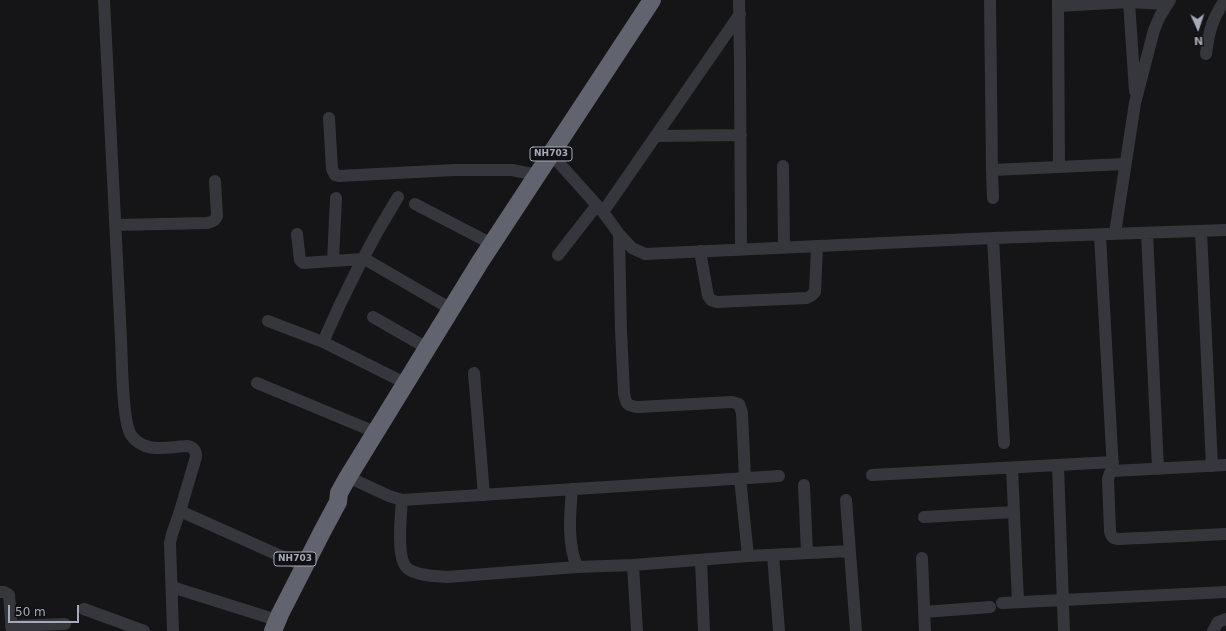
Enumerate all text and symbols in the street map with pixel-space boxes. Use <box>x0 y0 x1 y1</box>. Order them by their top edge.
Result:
north arrow <box>1178 8 1218 48</box>
text: N <box>1194 34 1204 47</box>
road number: NH703 <box>530 147 572 161</box>
road number: NH703 <box>274 552 316 566</box>
scale bar <box>10 597 81 623</box>
text: 50 m <box>15 605 46 619</box>

